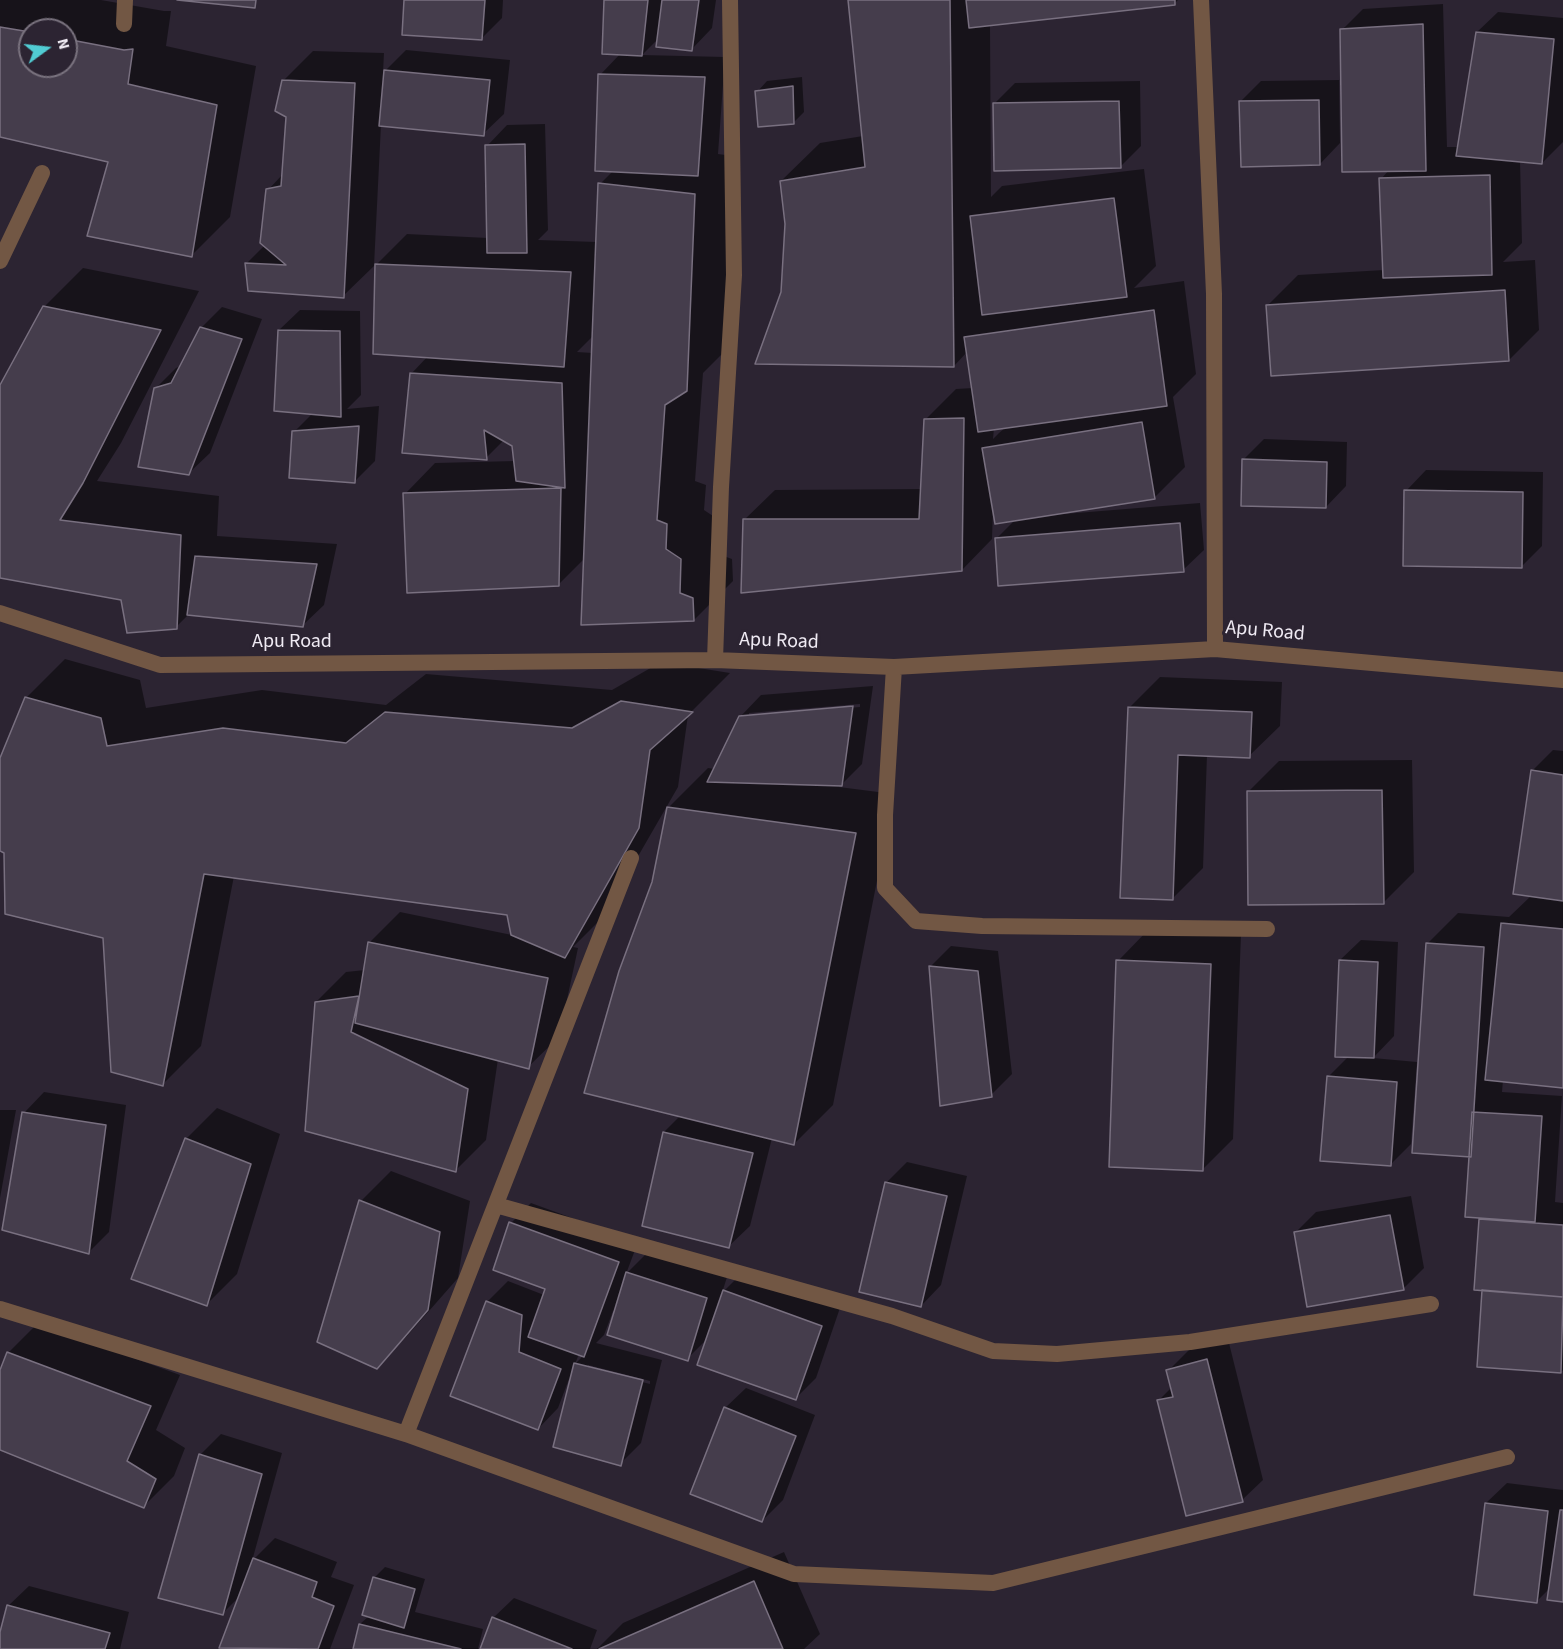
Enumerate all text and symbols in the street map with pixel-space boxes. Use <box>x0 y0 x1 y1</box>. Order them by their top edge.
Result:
north arrow <box>18 18 78 78</box>
text: N <box>51 36 75 52</box>
street label: Apu Road <box>1224 617 1306 647</box>
street label: Apu Road <box>739 629 819 655</box>
street label: Apu Road <box>252 631 332 655</box>

